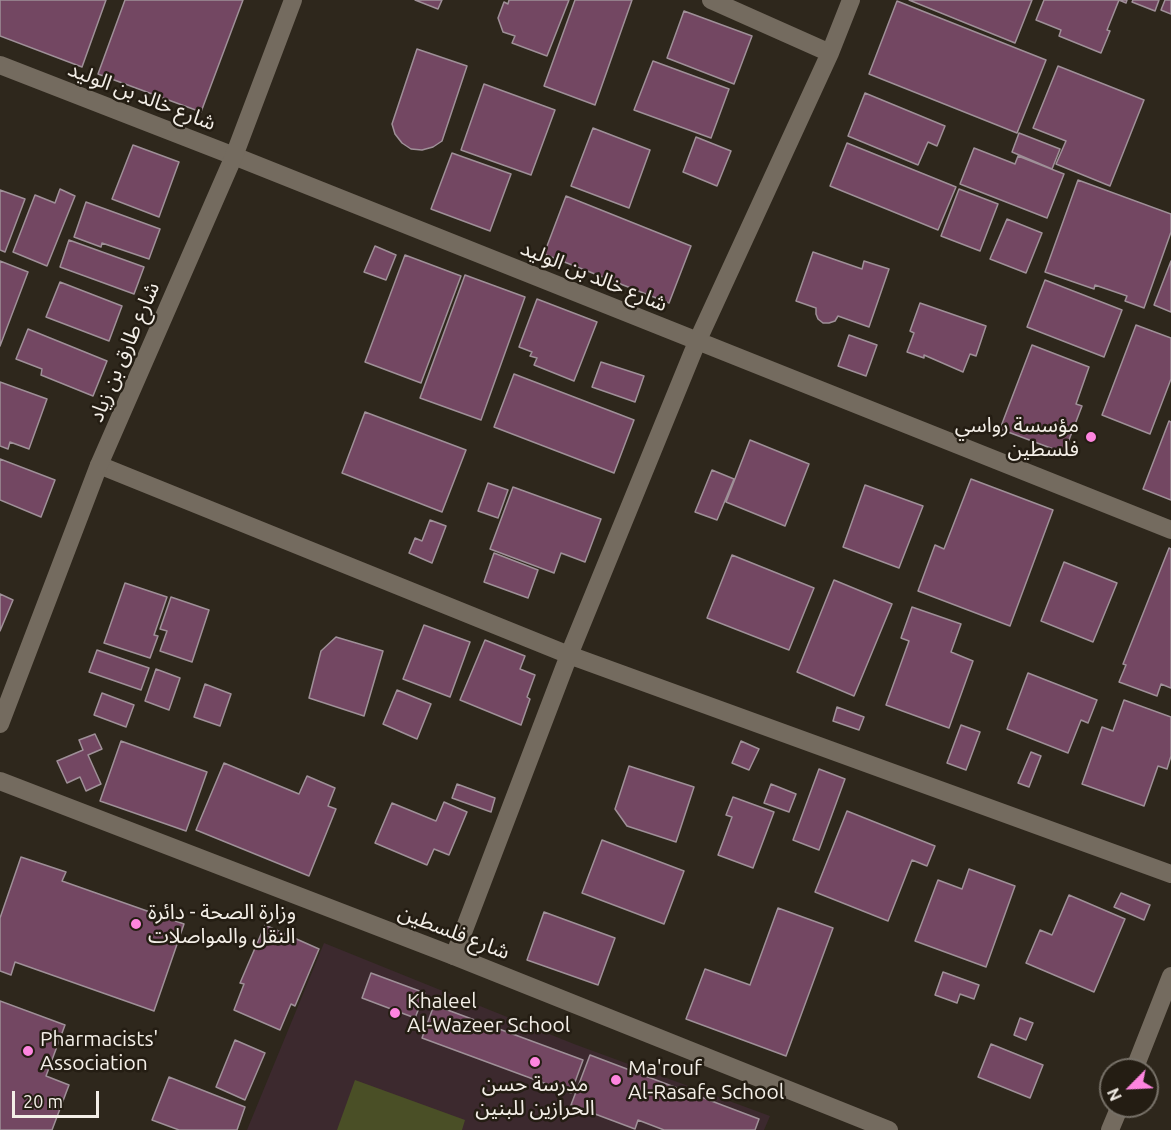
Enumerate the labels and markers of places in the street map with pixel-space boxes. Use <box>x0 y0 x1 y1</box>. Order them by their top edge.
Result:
place label: مؤسسة رواسي فلسطين <box>955 412 1079 462</box>
marker: مؤسسة رواسي فلسطين <box>1084 430 1098 444</box>
place label: وزارة الصحة - دائرة النقل والمواصلات <box>148 899 296 949</box>
marker: وزارة الصحة - دائرة النقل والمواصلات <box>129 917 143 931</box>
place label: Khaleel Al-Wazeer School <box>407 988 570 1038</box>
marker: Khaleel Al-Wazeer School <box>388 1006 402 1020</box>
place label: Pharmacists' Association <box>40 1026 158 1076</box>
marker: Pharmacists' Association <box>21 1044 35 1058</box>
marker: مدرسة حسن الحرازين للبنين <box>528 1055 542 1069</box>
place label: Ma'rouf Al-Rasafe School <box>628 1055 784 1105</box>
place label: مدرسة حسن الحرازين للبنين <box>475 1071 595 1121</box>
marker: Ma'rouf Al-Rasafe School <box>609 1073 623 1087</box>

